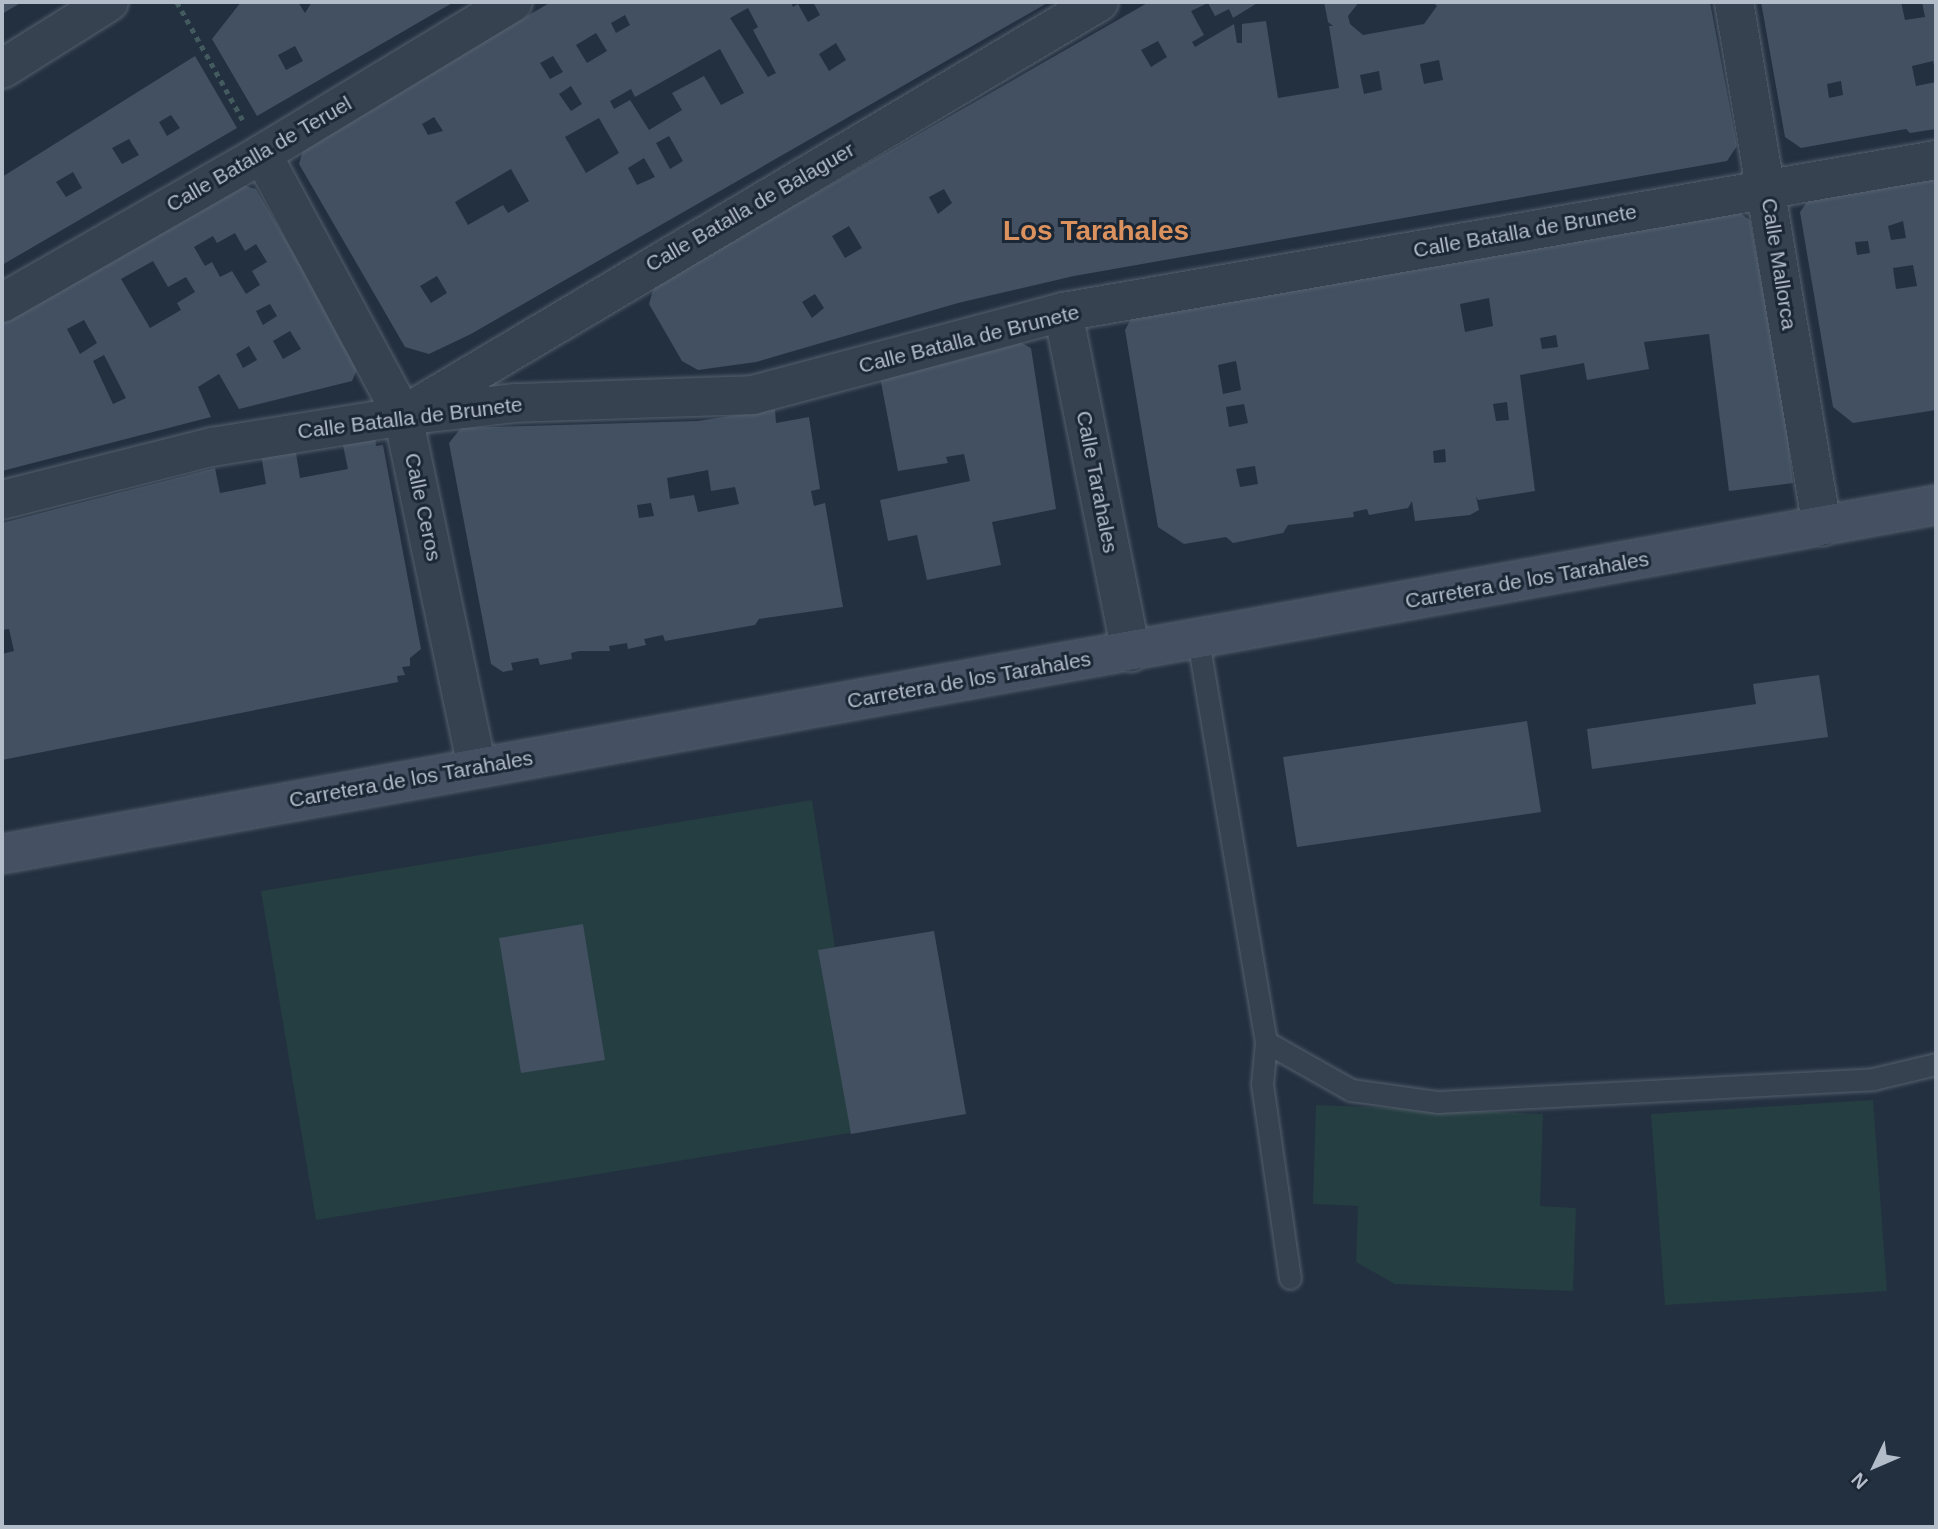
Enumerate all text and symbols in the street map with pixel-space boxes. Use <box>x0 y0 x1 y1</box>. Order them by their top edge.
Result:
street label: Calle Batalla de Teruel <box>162 91 356 217</box>
street label: Calle Batalla de Balaguer <box>641 137 859 277</box>
street label: Calle Mallorca <box>1756 196 1802 332</box>
street label: Calle Batalla de Brunete <box>1411 199 1639 263</box>
district label: Los Tarahales <box>1003 214 1189 248</box>
street label: Calle Batalla de Brunete <box>856 299 1082 379</box>
street label: Calle Batalla de Brunete <box>296 392 524 444</box>
street label: Calle Tarahales <box>1071 409 1123 555</box>
street label: Calle Ceros <box>399 451 447 563</box>
street label: Carretera de los Tarahales <box>1403 546 1651 614</box>
street label: Carretera de los Tarahales <box>845 646 1093 714</box>
street label: Carretera de los Tarahales <box>287 745 535 813</box>
north arrow <box>1840 1431 1910 1501</box>
text: N <box>1847 1469 1872 1493</box>

